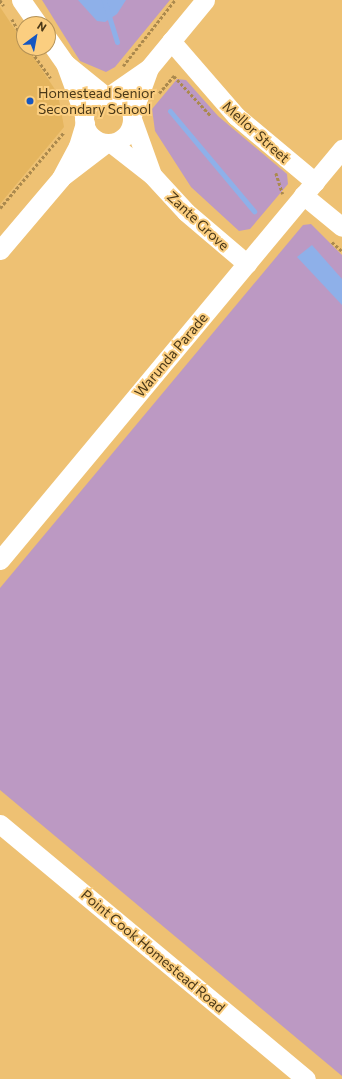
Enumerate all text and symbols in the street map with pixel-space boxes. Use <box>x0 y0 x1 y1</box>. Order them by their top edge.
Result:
north arrow <box>16 16 56 56</box>
text: N <box>35 19 49 34</box>
place label: Homestead Senior Secondary School <box>38 85 155 118</box>
marker: Homestead Senior Secondary School <box>25 96 35 106</box>
street label: Mellor Street <box>219 98 293 166</box>
street label: Zante Grove <box>164 188 232 254</box>
street label: Warunda Parade <box>131 309 211 401</box>
street label: Point Cook Homestead Road <box>78 886 228 1016</box>

